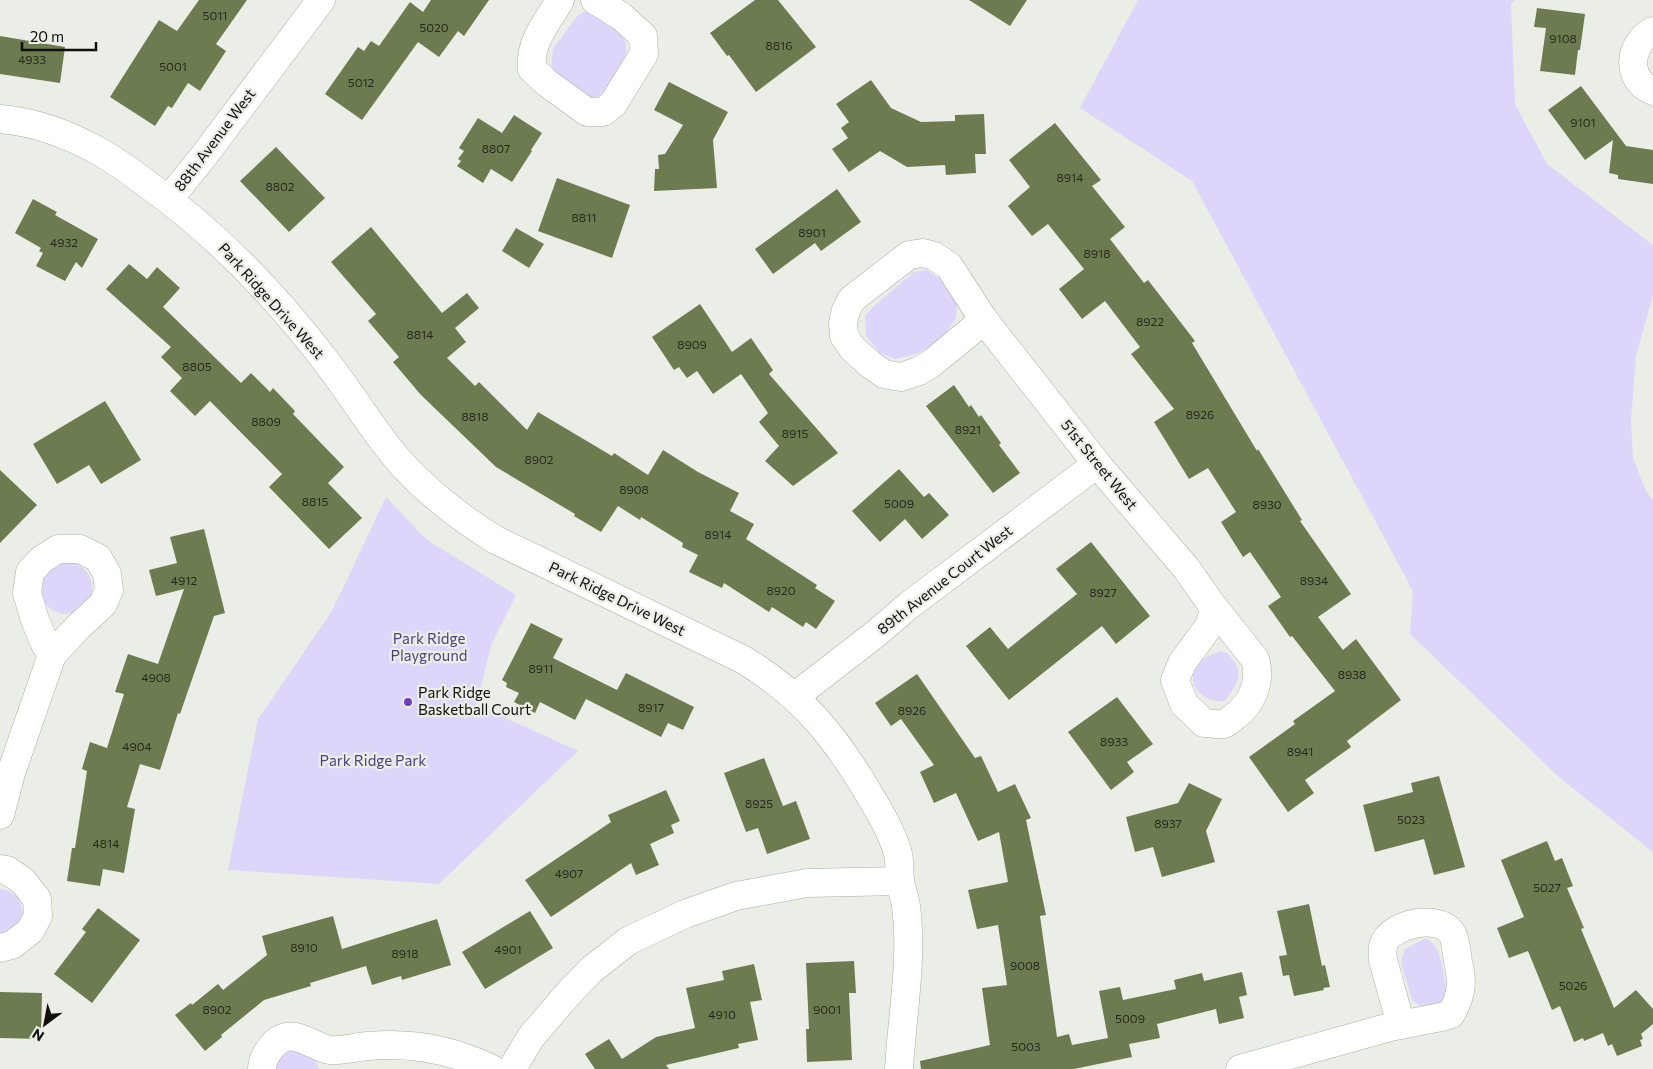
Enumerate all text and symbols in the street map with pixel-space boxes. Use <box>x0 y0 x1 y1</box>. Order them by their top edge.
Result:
house number: 5011 <box>203 8 227 22</box>
scale bar <box>22 20 96 52</box>
house number: 5020 <box>419 20 449 34</box>
text: 20 m <box>30 27 64 45</box>
house number: 9108 <box>1549 31 1577 45</box>
house number: 8816 <box>766 38 792 52</box>
house number: 4933 <box>18 52 46 66</box>
house number: 5001 <box>159 59 187 73</box>
house number: 5012 <box>348 75 375 89</box>
street label: 88th Avenue West <box>170 85 259 194</box>
house number: 9101 <box>1570 115 1596 129</box>
house number: 8807 <box>482 141 510 155</box>
house number: 8914 <box>1057 170 1083 184</box>
house number: 8802 <box>265 179 295 193</box>
house number: 8811 <box>572 210 596 224</box>
house number: 8901 <box>798 225 826 239</box>
house number: 4932 <box>50 235 78 249</box>
street label: Park Ridge Drive West <box>215 239 329 362</box>
house number: 8918 <box>1084 246 1110 260</box>
house number: 8922 <box>1136 314 1164 328</box>
house number: 8814 <box>407 327 433 341</box>
house number: 8909 <box>677 337 707 351</box>
house number: 8805 <box>182 359 212 373</box>
house number: 8926 <box>1186 407 1214 421</box>
house number: 8818 <box>462 409 488 423</box>
house number: 8809 <box>251 414 281 428</box>
street label: 51st Street West <box>1058 415 1142 513</box>
house number: 8921 <box>955 422 981 436</box>
house number: 8915 <box>782 426 808 440</box>
house number: 8902 <box>524 452 554 466</box>
house number: 8908 <box>619 482 649 496</box>
house number: 8815 <box>302 494 328 508</box>
house number: 5009 <box>884 496 914 510</box>
house number: 8930 <box>1252 497 1282 511</box>
street label: 89th Avenue Court West <box>873 521 1016 638</box>
house number: 8914 <box>705 527 731 541</box>
street label: Park Ridge Drive West <box>546 557 689 639</box>
house number: 4912 <box>171 573 197 587</box>
house number: 8934 <box>1300 573 1328 587</box>
house number: 8920 <box>767 583 796 597</box>
house number: 8927 <box>1089 585 1117 599</box>
park label: Park Ridge Playground <box>391 629 467 664</box>
house number: 8911 <box>529 661 553 675</box>
house number: 8938 <box>1338 667 1366 681</box>
house number: 4908 <box>141 670 171 684</box>
place label: Park Ridge Basketball Court <box>418 683 531 718</box>
marker: Park Ridge Basketball Court <box>402 696 414 708</box>
house number: 8917 <box>638 700 664 714</box>
house number: 8926 <box>898 703 926 717</box>
house number: 8933 <box>1100 734 1128 748</box>
house number: 4904 <box>122 739 152 753</box>
house number: 8941 <box>1287 744 1313 758</box>
park label: Park Ridge Park <box>320 751 426 769</box>
house number: 8925 <box>745 796 773 810</box>
house number: 5023 <box>1397 812 1425 826</box>
house number: 8937 <box>1154 816 1182 830</box>
house number: 4814 <box>93 836 119 850</box>
house number: 4907 <box>555 866 583 880</box>
house number: 5027 <box>1533 880 1561 894</box>
house number: 8910 <box>290 940 318 954</box>
house number: 4901 <box>494 942 522 956</box>
house number: 8918 <box>392 946 418 960</box>
house number: 9008 <box>1010 958 1040 972</box>
house number: 5026 <box>1559 978 1587 992</box>
north arrow <box>20 999 70 1049</box>
house number: 8902 <box>202 1002 232 1016</box>
house number: 9001 <box>813 1002 841 1016</box>
house number: 4910 <box>708 1007 736 1021</box>
house number: 5009 <box>1115 1011 1145 1025</box>
text: N <box>29 1025 47 1045</box>
house number: 5003 <box>1011 1039 1041 1053</box>

